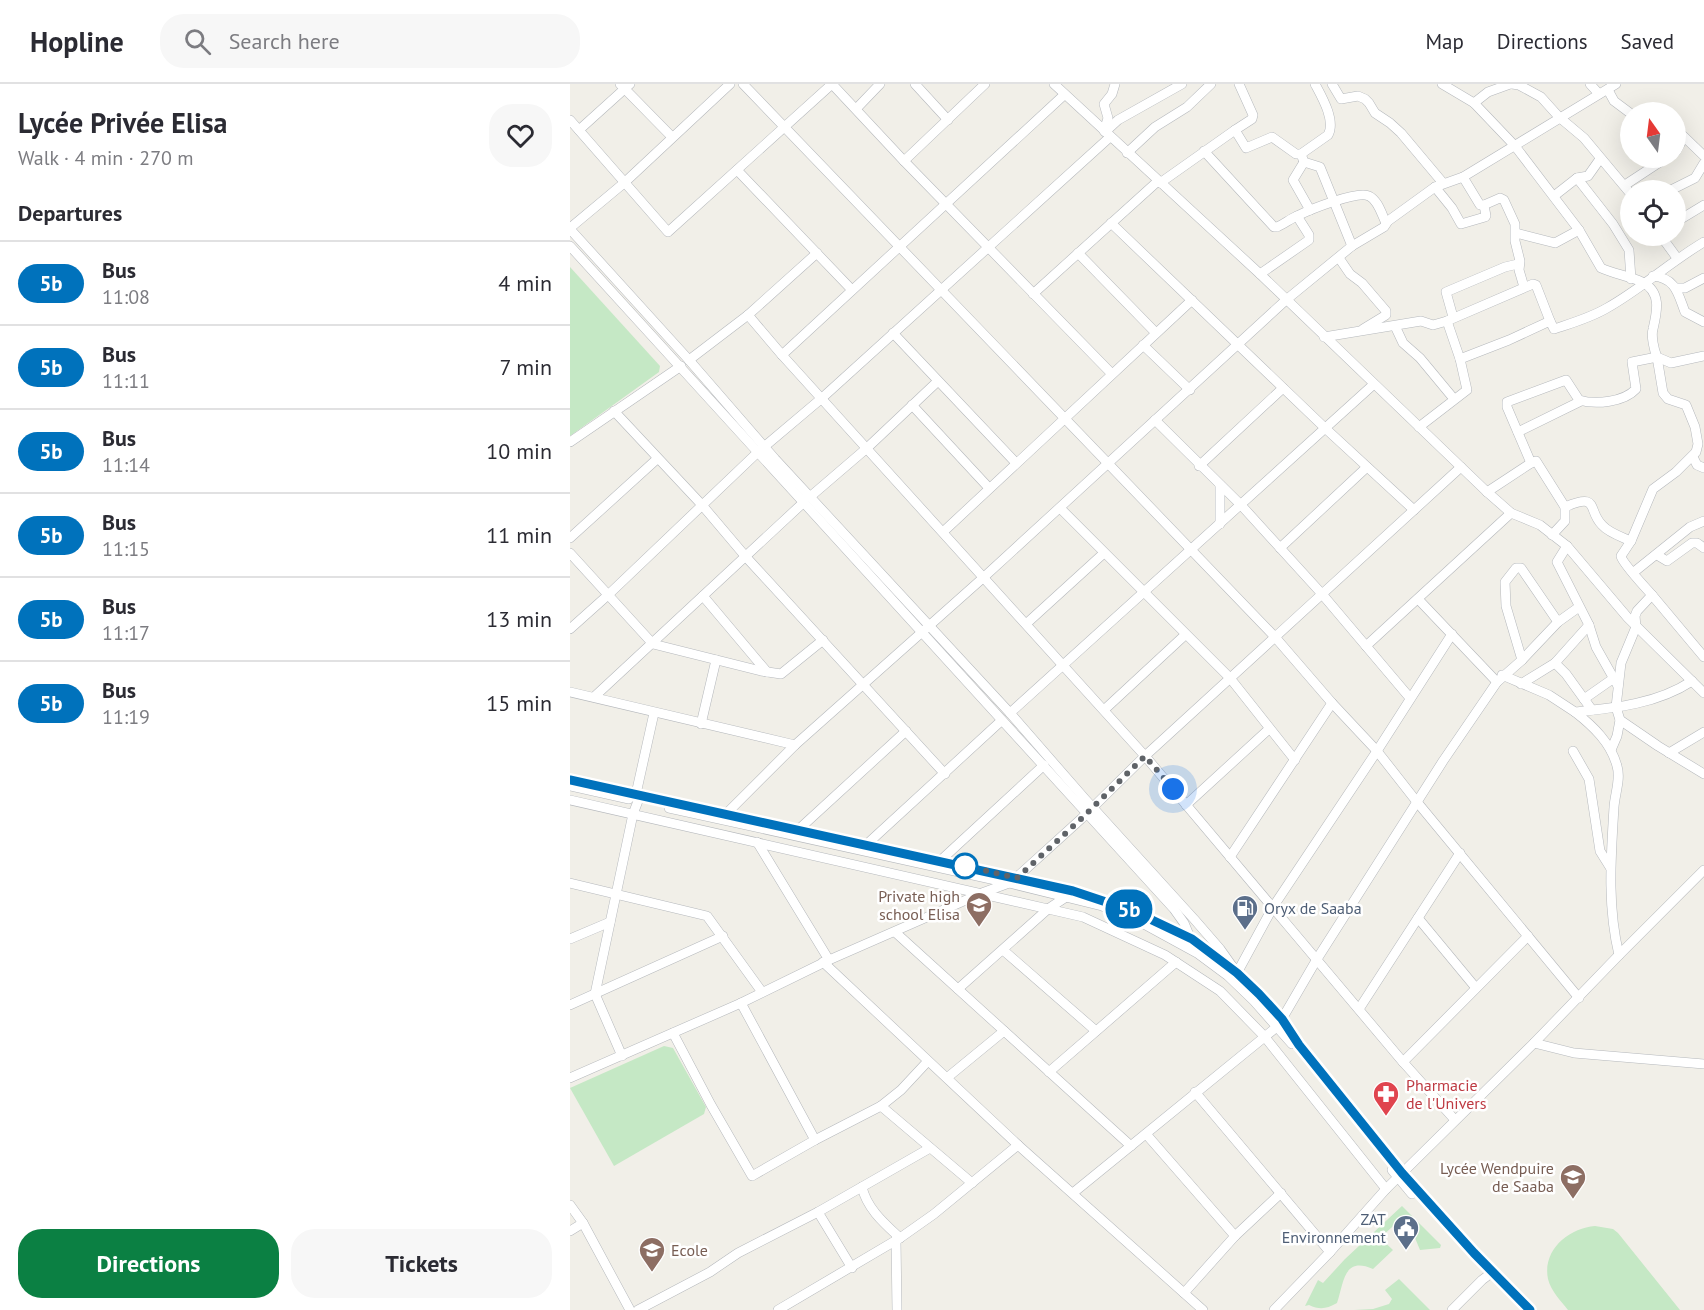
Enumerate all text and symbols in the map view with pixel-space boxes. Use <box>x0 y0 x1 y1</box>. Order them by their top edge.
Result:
search box <box>160 14 580 68</box>
text: Hopline <box>30 23 124 60</box>
icon: search <box>181 25 214 58</box>
text: Search here <box>229 27 340 55</box>
text: Map <box>1425 28 1464 55</box>
text: Directions <box>1497 28 1588 55</box>
text: Saved <box>1621 28 1674 55</box>
north arrow <box>1620 102 1686 168</box>
map controls <box>1620 102 1686 246</box>
text: Lycée Privée Elisa <box>18 104 227 141</box>
button: heart <box>489 104 552 167</box>
text: Walk · 4 min · 270 m <box>18 145 194 171</box>
button: locate <box>1620 180 1686 246</box>
text: Departures <box>18 199 122 227</box>
text: Bus <box>102 256 136 284</box>
text: 4 min <box>498 269 552 297</box>
text: 5b <box>39 270 63 297</box>
text: 11:08 <box>102 284 150 310</box>
text: Bus <box>102 340 136 368</box>
text: 7 min <box>500 353 552 381</box>
text: 5b <box>39 354 63 381</box>
text: 11:11 <box>102 368 150 394</box>
text: Bus <box>102 424 136 452</box>
text: 10 min <box>486 437 552 465</box>
text: 5b <box>39 438 63 465</box>
text: 11:14 <box>102 452 150 478</box>
text: Bus <box>102 508 136 536</box>
text: 11 min <box>486 521 552 549</box>
text: 5b <box>39 522 63 549</box>
text: 11:15 <box>102 536 150 562</box>
text: Bus <box>102 592 136 620</box>
text: 13 min <box>486 605 552 633</box>
text: 5b <box>39 606 63 633</box>
text: 11:17 <box>102 620 150 646</box>
text: Bus <box>102 676 136 704</box>
text: 15 min <box>486 689 552 717</box>
text: 5b <box>39 690 63 717</box>
text: 11:19 <box>102 704 150 730</box>
your location <box>1158 774 1188 804</box>
unlabelled marker <box>952 853 978 879</box>
place label: Private high school Elisa <box>878 886 960 924</box>
school or university icon: Private high school Elisa <box>964 890 994 928</box>
line badge: 5b <box>1102 890 1156 928</box>
fuel station icon: Oryx de Saaba <box>1230 893 1260 931</box>
text: 5b <box>1117 896 1141 923</box>
place label: Oryx de Saaba <box>1264 898 1362 918</box>
place label: Pharmacie de l'Univers <box>1406 1075 1487 1113</box>
pharmacy icon: Pharmacie de l'Univers <box>1371 1079 1401 1117</box>
place label: Lycée Wendpuire de Saaba <box>1440 1158 1554 1196</box>
school or university icon: Lycée Wendpuire de Saaba <box>1558 1162 1588 1200</box>
place label: ZAT Environnement <box>1282 1209 1387 1247</box>
public building icon: ZAT Environnement <box>1391 1213 1421 1251</box>
button: Directions <box>18 1229 279 1298</box>
button: Tickets <box>291 1229 552 1298</box>
school or university icon: Ecole <box>637 1235 667 1273</box>
place label: Ecole <box>671 1240 708 1260</box>

